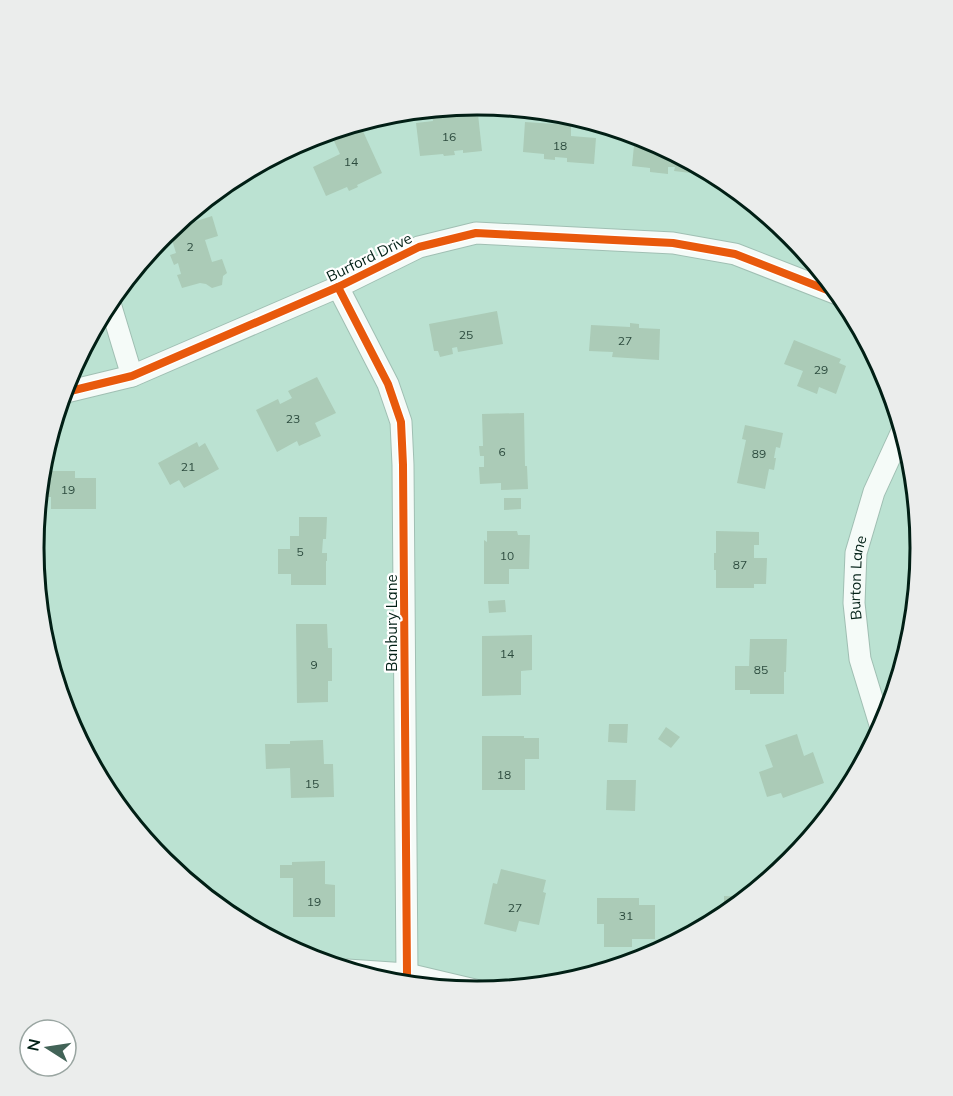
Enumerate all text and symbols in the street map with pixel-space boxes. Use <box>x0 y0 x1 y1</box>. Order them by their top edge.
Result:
house number: 16 <box>442 129 456 144</box>
house number: 18 <box>553 138 567 153</box>
house number: 14 <box>344 154 358 169</box>
street label: Burford Drive <box>323 228 415 286</box>
house number: 2 <box>186 239 194 254</box>
house number: 25 <box>459 327 473 342</box>
house number: 27 <box>618 333 632 348</box>
house number: 29 <box>814 362 828 377</box>
house number: 23 <box>286 411 300 426</box>
house number: 6 <box>498 444 506 459</box>
house number: 89 <box>752 446 766 461</box>
house number: 21 <box>181 459 195 474</box>
house number: 19 <box>61 482 75 497</box>
street label: Burton Lane <box>844 533 870 621</box>
house number: 5 <box>296 544 304 559</box>
house number: 10 <box>500 548 514 563</box>
house number: 87 <box>733 557 747 572</box>
street label: Banbury Lane <box>382 574 401 672</box>
house number: 14 <box>500 646 514 661</box>
house number: 9 <box>310 657 318 672</box>
house number: 85 <box>754 662 768 677</box>
house number: 18 <box>497 767 511 782</box>
house number: 15 <box>305 776 319 791</box>
house number: 19 <box>307 894 321 909</box>
house number: 27 <box>508 900 522 915</box>
house number: 31 <box>619 908 633 923</box>
north arrow <box>18 1018 78 1078</box>
text: N <box>22 1037 44 1053</box>

